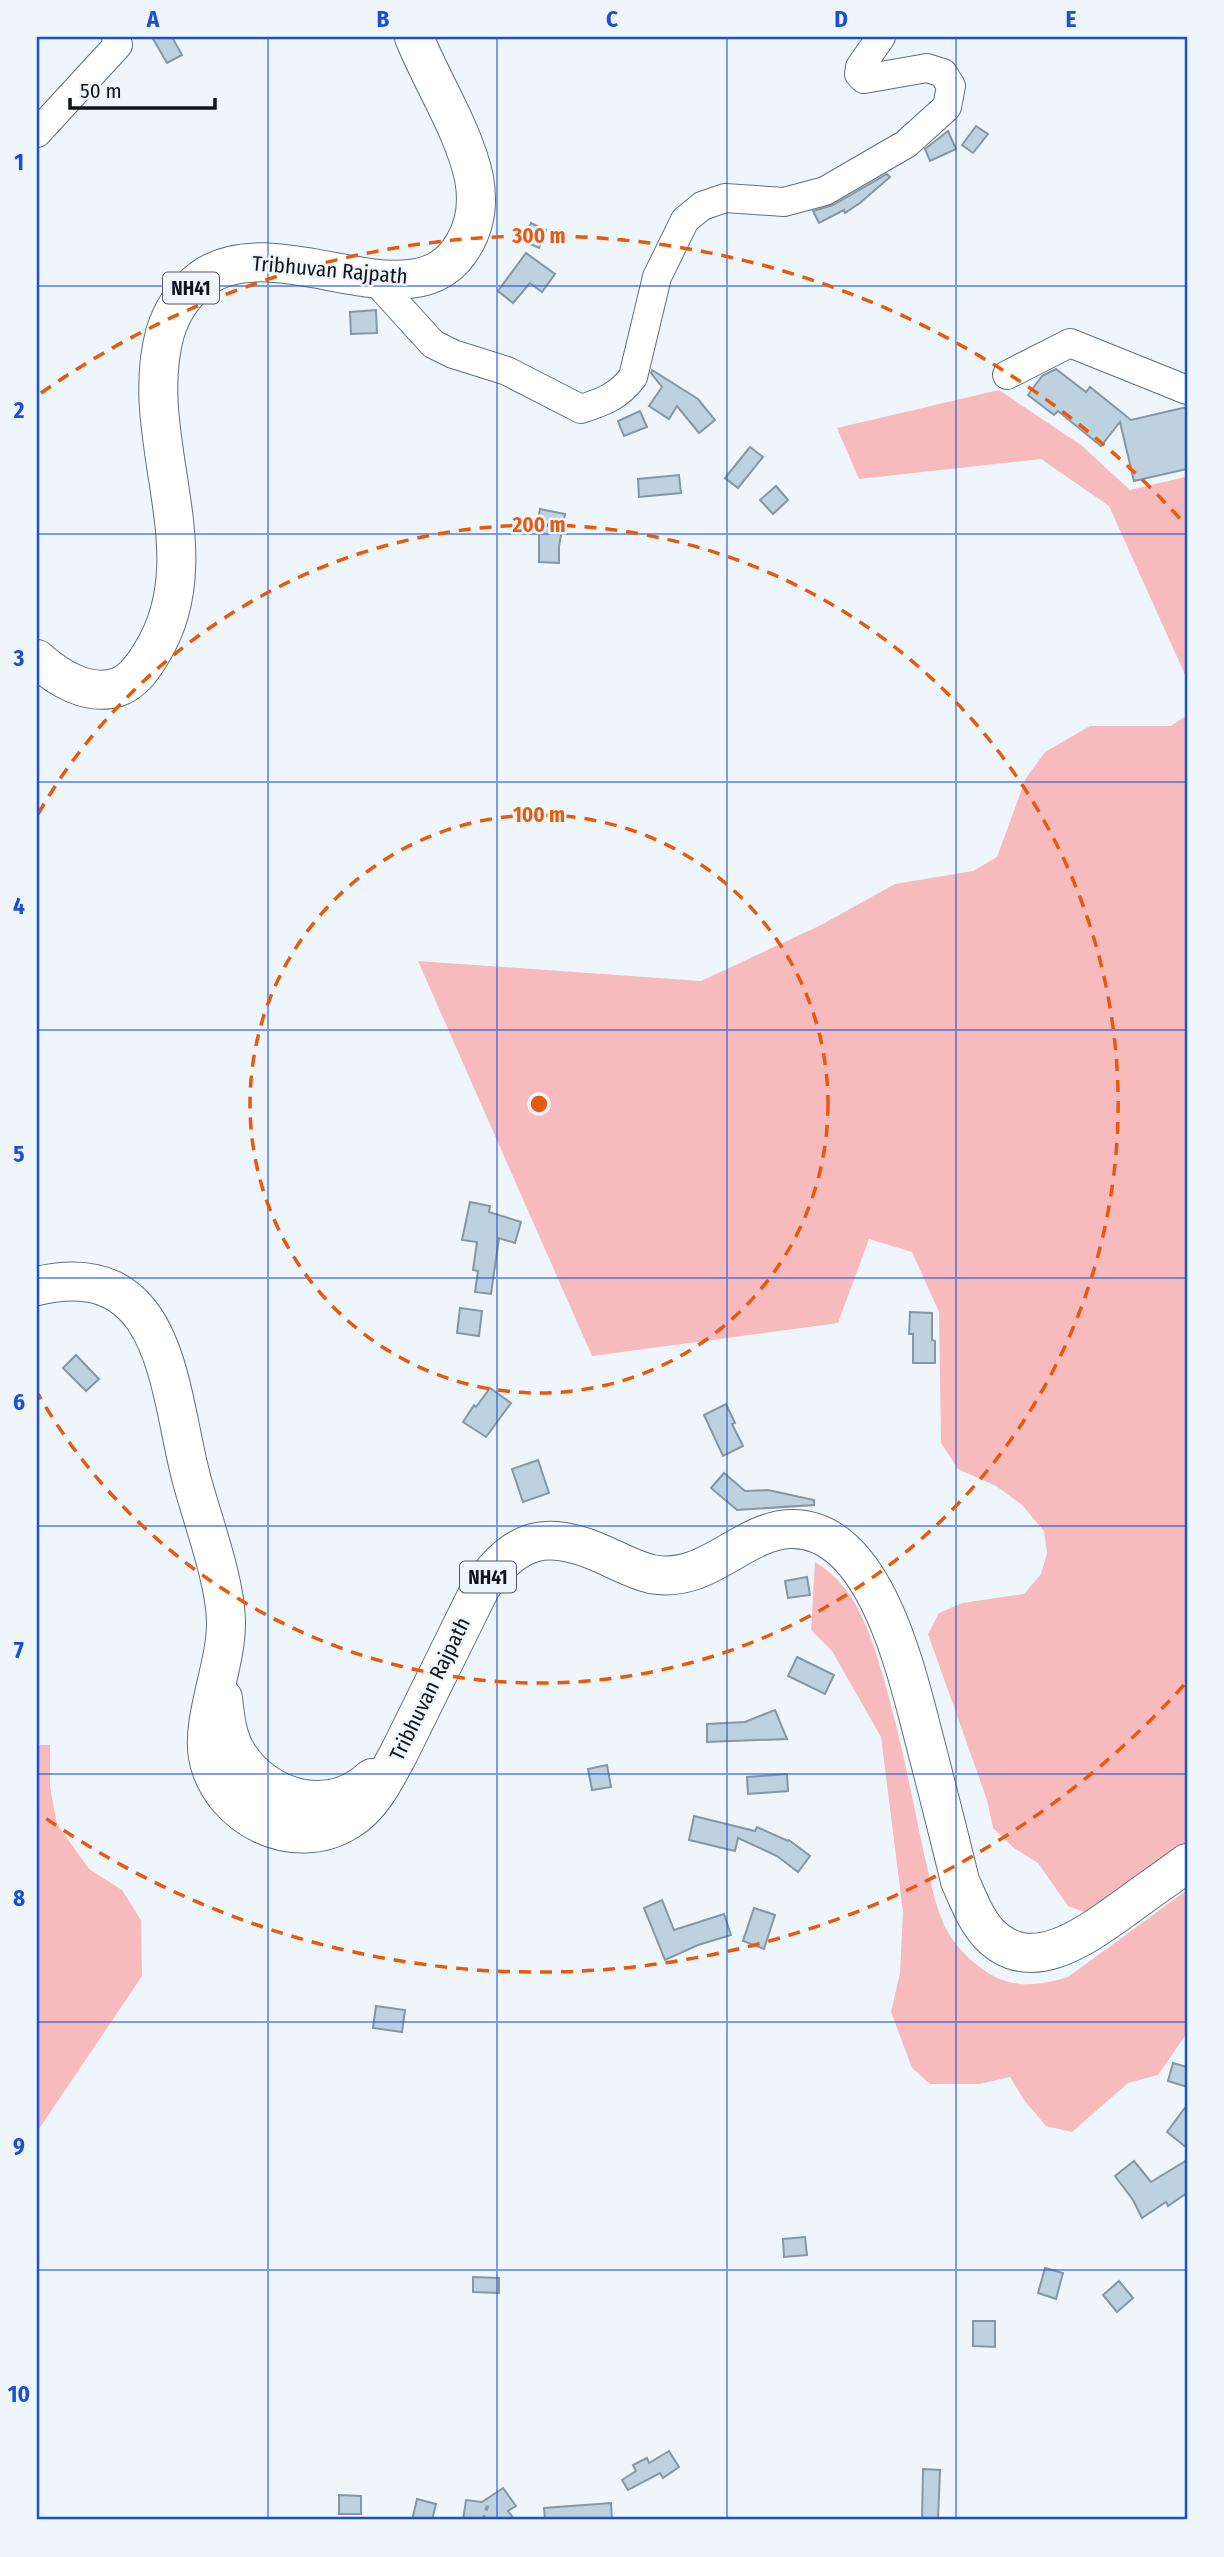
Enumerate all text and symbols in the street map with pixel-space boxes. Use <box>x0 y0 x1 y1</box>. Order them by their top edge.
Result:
text: A <box>146 5 160 33</box>
text: B <box>377 5 390 33</box>
text: C <box>606 5 618 33</box>
text: D <box>834 5 848 33</box>
text: E <box>1066 5 1077 33</box>
scale bar <box>70 66 215 110</box>
text: 50 m <box>80 78 122 104</box>
text: 1 <box>14 148 24 176</box>
text: 300 m <box>511 223 566 249</box>
street label: Tribhuvan Rajpath <box>251 250 409 290</box>
road number: NH41 <box>163 272 219 304</box>
text: 2 <box>13 396 25 424</box>
text: 200 m <box>511 512 566 538</box>
text: 3 <box>13 644 25 672</box>
text: 100 m <box>513 802 565 828</box>
text: 4 <box>13 892 25 920</box>
centre of rings <box>527 1092 551 1116</box>
text: 5 <box>13 1140 25 1168</box>
text: 6 <box>13 1388 25 1416</box>
road number: NH41 <box>460 1562 516 1592</box>
street label: Tribhuvan Rajpath <box>384 1613 476 1765</box>
text: 7 <box>14 1636 24 1664</box>
text: 8 <box>13 1884 25 1912</box>
text: 9 <box>13 2132 25 2160</box>
text: 10 <box>8 2380 30 2408</box>

